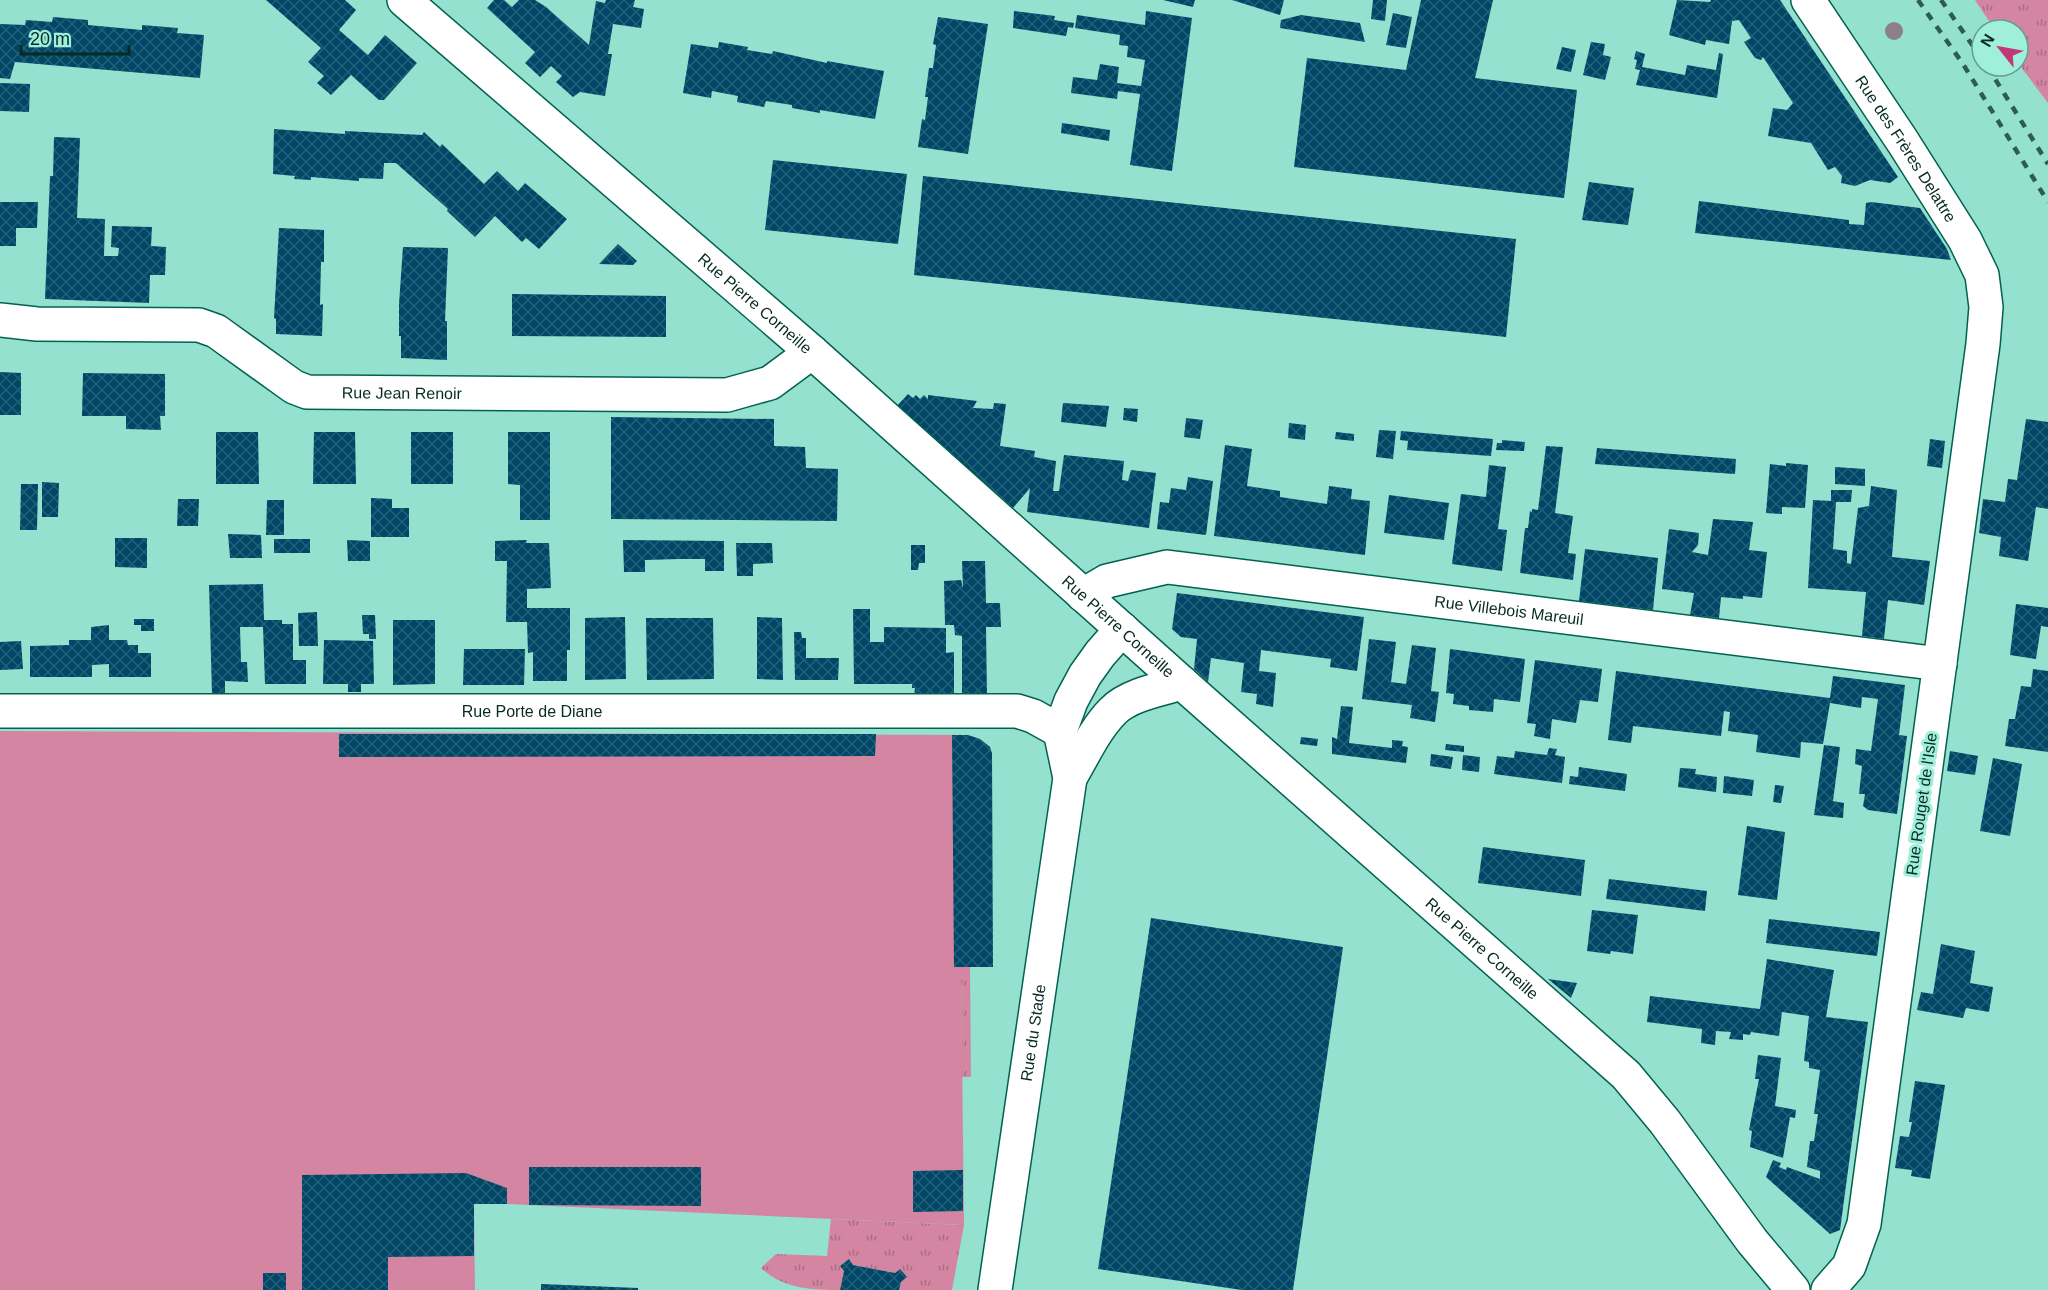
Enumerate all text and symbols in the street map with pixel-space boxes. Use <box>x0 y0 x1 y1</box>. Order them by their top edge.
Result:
scale bar <box>21 18 129 56</box>
north arrow <box>1970 18 2030 78</box>
text: 20 m <box>30 29 70 49</box>
text: N <box>1977 31 1998 50</box>
street label: Rue des Frères Delattre <box>1852 72 1959 225</box>
street label: Rue Pierre Corneille <box>695 250 815 357</box>
street label: Rue Jean Renoir <box>342 384 463 402</box>
street label: Rue Pierre Corneille <box>1059 572 1178 681</box>
street label: Rue Villebois Mareuil <box>1433 593 1584 628</box>
street label: Rue Porte de Diane <box>462 703 602 720</box>
street label: Rue Rouget de l'Isle <box>1903 732 1940 876</box>
street label: Rue Pierre Corneille <box>1422 894 1542 1003</box>
street label: Rue du Stade <box>1018 983 1049 1083</box>

